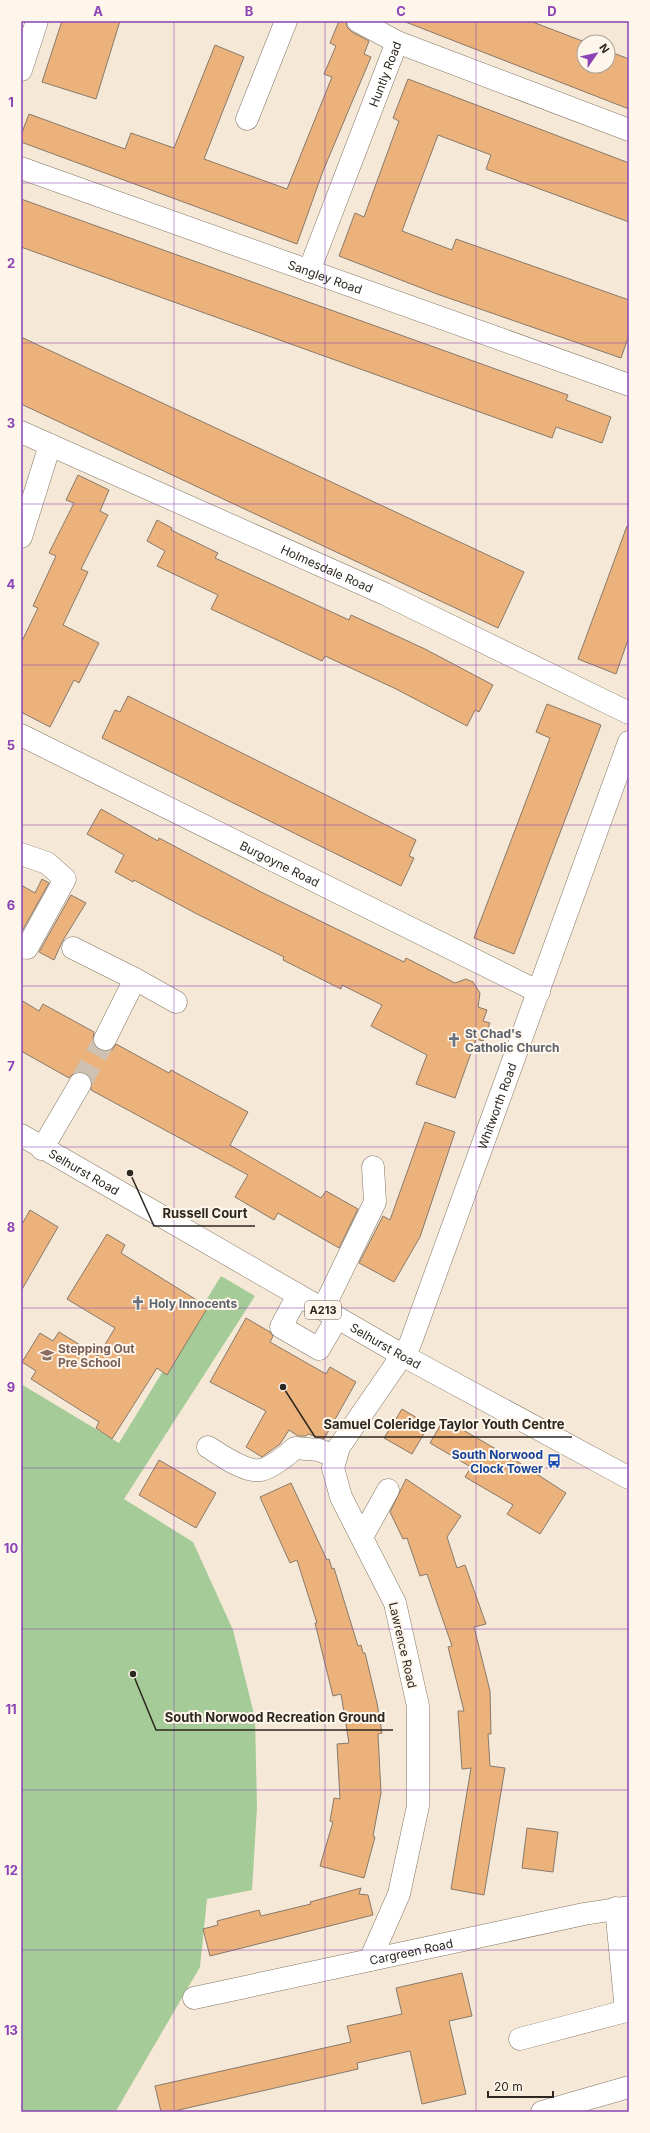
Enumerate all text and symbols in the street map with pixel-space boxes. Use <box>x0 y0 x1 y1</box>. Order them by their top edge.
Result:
text: A <box>93 3 103 19</box>
text: B <box>245 3 254 19</box>
text: C <box>396 3 406 19</box>
text: D <box>547 3 557 19</box>
north arrow <box>576 34 616 74</box>
street label: Huntly Road <box>365 39 404 109</box>
text: N <box>596 41 612 56</box>
text: 1 <box>8 94 14 110</box>
text: 2 <box>7 255 15 271</box>
street label: Sangley Road <box>286 256 364 297</box>
text: 3 <box>7 415 15 431</box>
street label: Holmesdale Road <box>279 541 375 595</box>
text: 4 <box>7 576 16 592</box>
text: 5 <box>7 737 15 753</box>
street label: Burgoyne Road <box>238 837 322 889</box>
text: 6 <box>7 897 15 913</box>
place label: St Chad's Catholic Church <box>465 1026 559 1055</box>
church icon: St Chad's Catholic Church <box>446 1032 462 1048</box>
text: 7 <box>7 1058 15 1074</box>
street label: Whitworth Road <box>474 1061 519 1151</box>
street label: Selhurst Road <box>46 1145 122 1198</box>
callout: Russell Court <box>154 1201 255 1226</box>
text: Russell Court <box>162 1205 248 1221</box>
text: 8 <box>7 1219 15 1235</box>
church icon: Holy Innocents <box>130 1295 146 1311</box>
place label: Holy Innocents <box>149 1296 237 1311</box>
road number: A213 <box>305 1301 341 1319</box>
street label: Selhurst Road <box>348 1319 424 1371</box>
place label: Stepping Out Pre School <box>58 1341 135 1370</box>
school or university icon: Stepping Out Pre School <box>39 1347 55 1363</box>
text: 9 <box>7 1379 15 1395</box>
callout: Samuel Coleridge Taylor Youth Centre <box>315 1412 572 1437</box>
text: Samuel Coleridge Taylor Youth Centre <box>323 1416 565 1432</box>
place label: South Norwood Clock Tower <box>452 1447 543 1476</box>
bus stop icon: South Norwood Clock Tower <box>546 1453 562 1469</box>
text: 10 <box>4 1540 18 1556</box>
street label: Lawrence Road <box>386 1600 420 1690</box>
text: 11 <box>5 1701 17 1717</box>
callout: South Norwood Recreation Ground <box>156 1705 393 1730</box>
text: South Norwood Recreation Ground <box>165 1709 385 1725</box>
text: 12 <box>4 1862 18 1878</box>
street label: Cargreen Road <box>368 1935 454 1968</box>
text: 13 <box>4 2022 18 2038</box>
scale bar <box>488 2073 553 2099</box>
text: 20 m <box>494 2079 523 2094</box>

